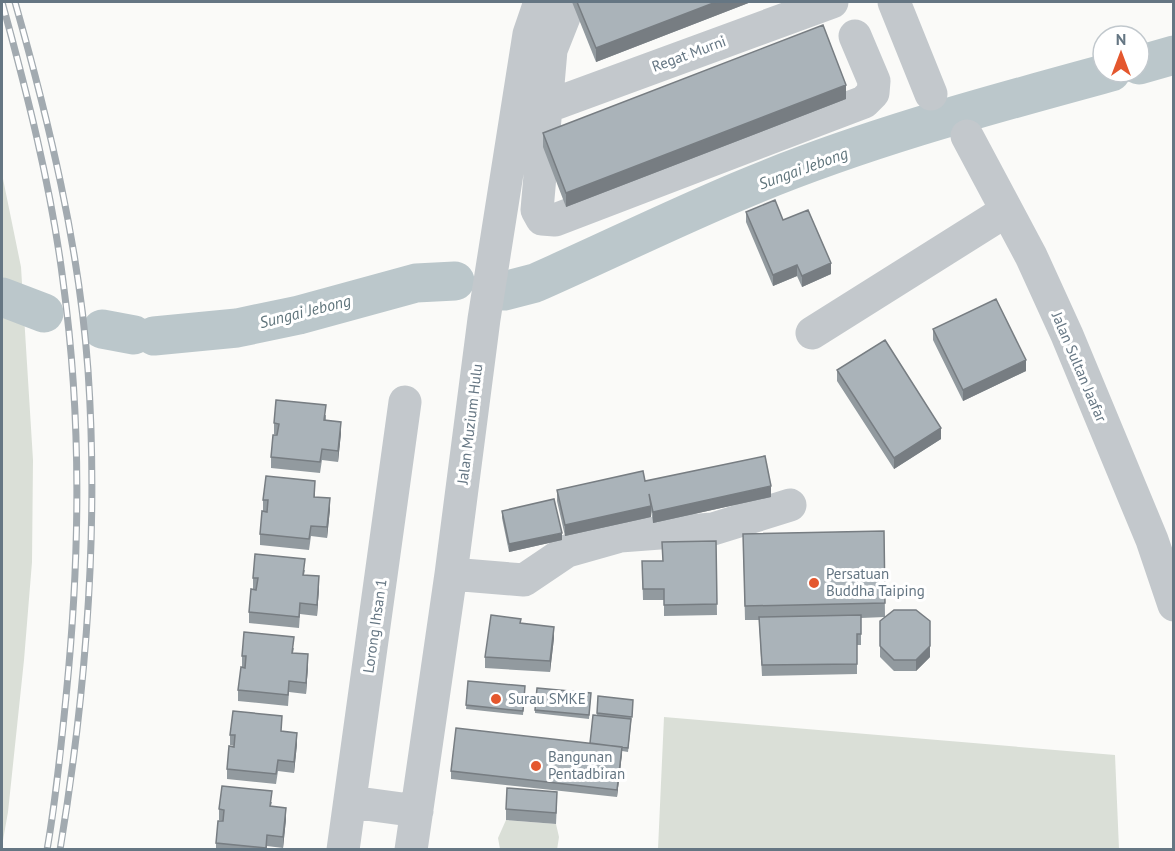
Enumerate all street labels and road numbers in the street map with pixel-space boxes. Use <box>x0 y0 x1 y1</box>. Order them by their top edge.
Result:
street label: Regat Murni <box>649 31 729 76</box>
street label: Jalan Sultan Jaafar <box>1047 308 1111 425</box>
street label: Jalan Muzium Hulu <box>453 363 486 486</box>
street label: Lorong Ihsan 1 <box>358 578 391 674</box>

